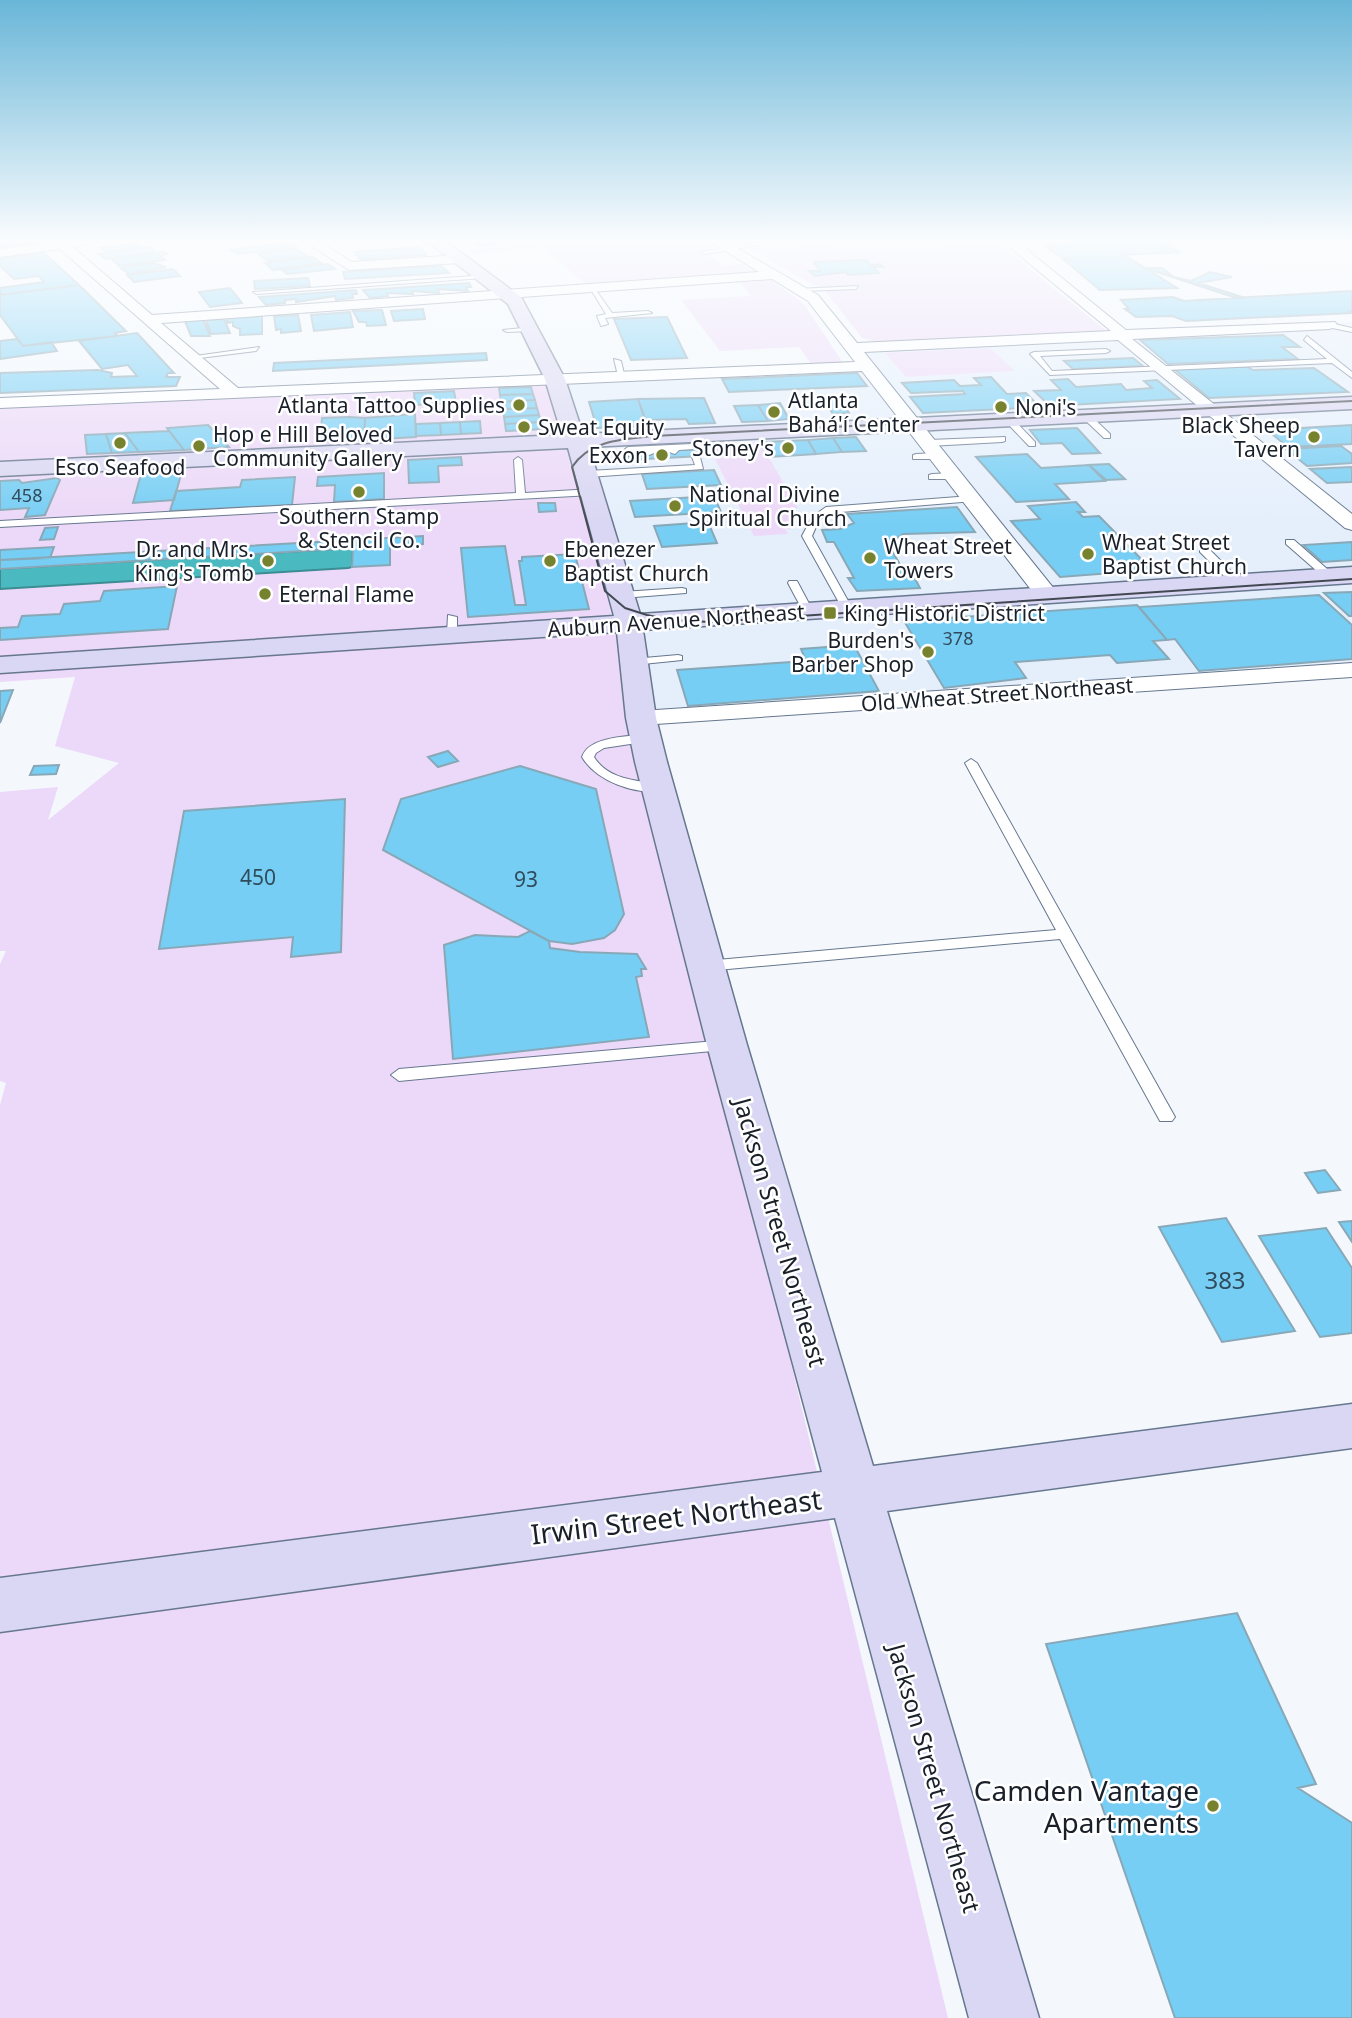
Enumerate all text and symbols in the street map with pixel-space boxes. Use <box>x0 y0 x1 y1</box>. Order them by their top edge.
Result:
place label: Atlanta Bahá'í Center <box>788 386 920 438</box>
place label: Atlanta Tattoo Supplies <box>278 391 505 419</box>
place label: Noni's <box>1015 393 1076 421</box>
marker: Atlanta Tattoo Supplies <box>511 397 527 413</box>
marker: Noni's <box>993 399 1009 415</box>
marker: Atlanta Bahá'í Center <box>766 404 782 420</box>
place label: Black Sheep Tavern <box>1181 411 1300 463</box>
place label: Sweat Equity <box>538 413 664 441</box>
marker: Sweat Equity <box>516 419 532 435</box>
place label: Hop e Hill Beloved Community Gallery <box>213 420 403 472</box>
marker: Black Sheep Tavern <box>1306 429 1322 445</box>
place label: Stoney's <box>692 434 774 462</box>
marker: Esco Seafood <box>112 435 128 451</box>
marker: Hop e Hill Beloved Community Gallery <box>191 438 207 454</box>
marker: Stoney's <box>780 440 796 456</box>
place label: Exxon <box>589 441 648 469</box>
marker: Exxon <box>654 447 670 463</box>
place label: Esco Seafood <box>55 453 185 481</box>
place label: National Divine Spiritual Church <box>689 480 847 532</box>
house number: 458 <box>12 483 42 507</box>
marker: Southern Stamp & Stencil Co. <box>351 484 367 500</box>
marker: National Divine Spiritual Church <box>667 498 683 514</box>
place label: Southern Stamp & Stencil Co. <box>279 502 439 554</box>
place label: Wheat Street Baptist Church <box>1102 528 1247 580</box>
place label: Wheat Street Towers <box>884 532 1012 584</box>
place label: Dr. and Mrs. King's Tomb <box>135 535 254 587</box>
place label: Ebenezer Baptist Church <box>564 535 709 587</box>
marker: Wheat Street Baptist Church <box>1080 546 1096 562</box>
marker: Wheat Street Towers <box>862 550 878 566</box>
marker: Dr. and Mrs. King's Tomb <box>260 553 276 569</box>
marker: Ebenezer Baptist Church <box>542 553 558 569</box>
place label: Eternal Flame <box>279 580 414 608</box>
marker: Eternal Flame <box>257 586 273 602</box>
street label: Auburn Avenue Northeast <box>546 597 806 643</box>
place label: King Historic District <box>844 599 1045 627</box>
marker: King Historic District <box>822 605 838 621</box>
place label: Burden's Barber Shop <box>791 626 914 678</box>
house number: 378 <box>943 626 973 650</box>
marker: Burden's Barber Shop <box>920 644 936 660</box>
street label: Old Wheat Street Northeast <box>860 670 1134 717</box>
house number: 450 <box>240 863 276 891</box>
house number: 93 <box>514 865 538 893</box>
street label: Jackson Street Northeast <box>726 1092 835 1370</box>
house number: 383 <box>1204 1263 1246 1296</box>
street label: Irwin Street Northeast <box>529 1479 823 1553</box>
street label: Jackson Street Northeast <box>880 1638 989 1916</box>
place label: Camden Vantage Apartments <box>974 1771 1199 1841</box>
marker: Camden Vantage Apartments <box>1205 1798 1221 1814</box>

